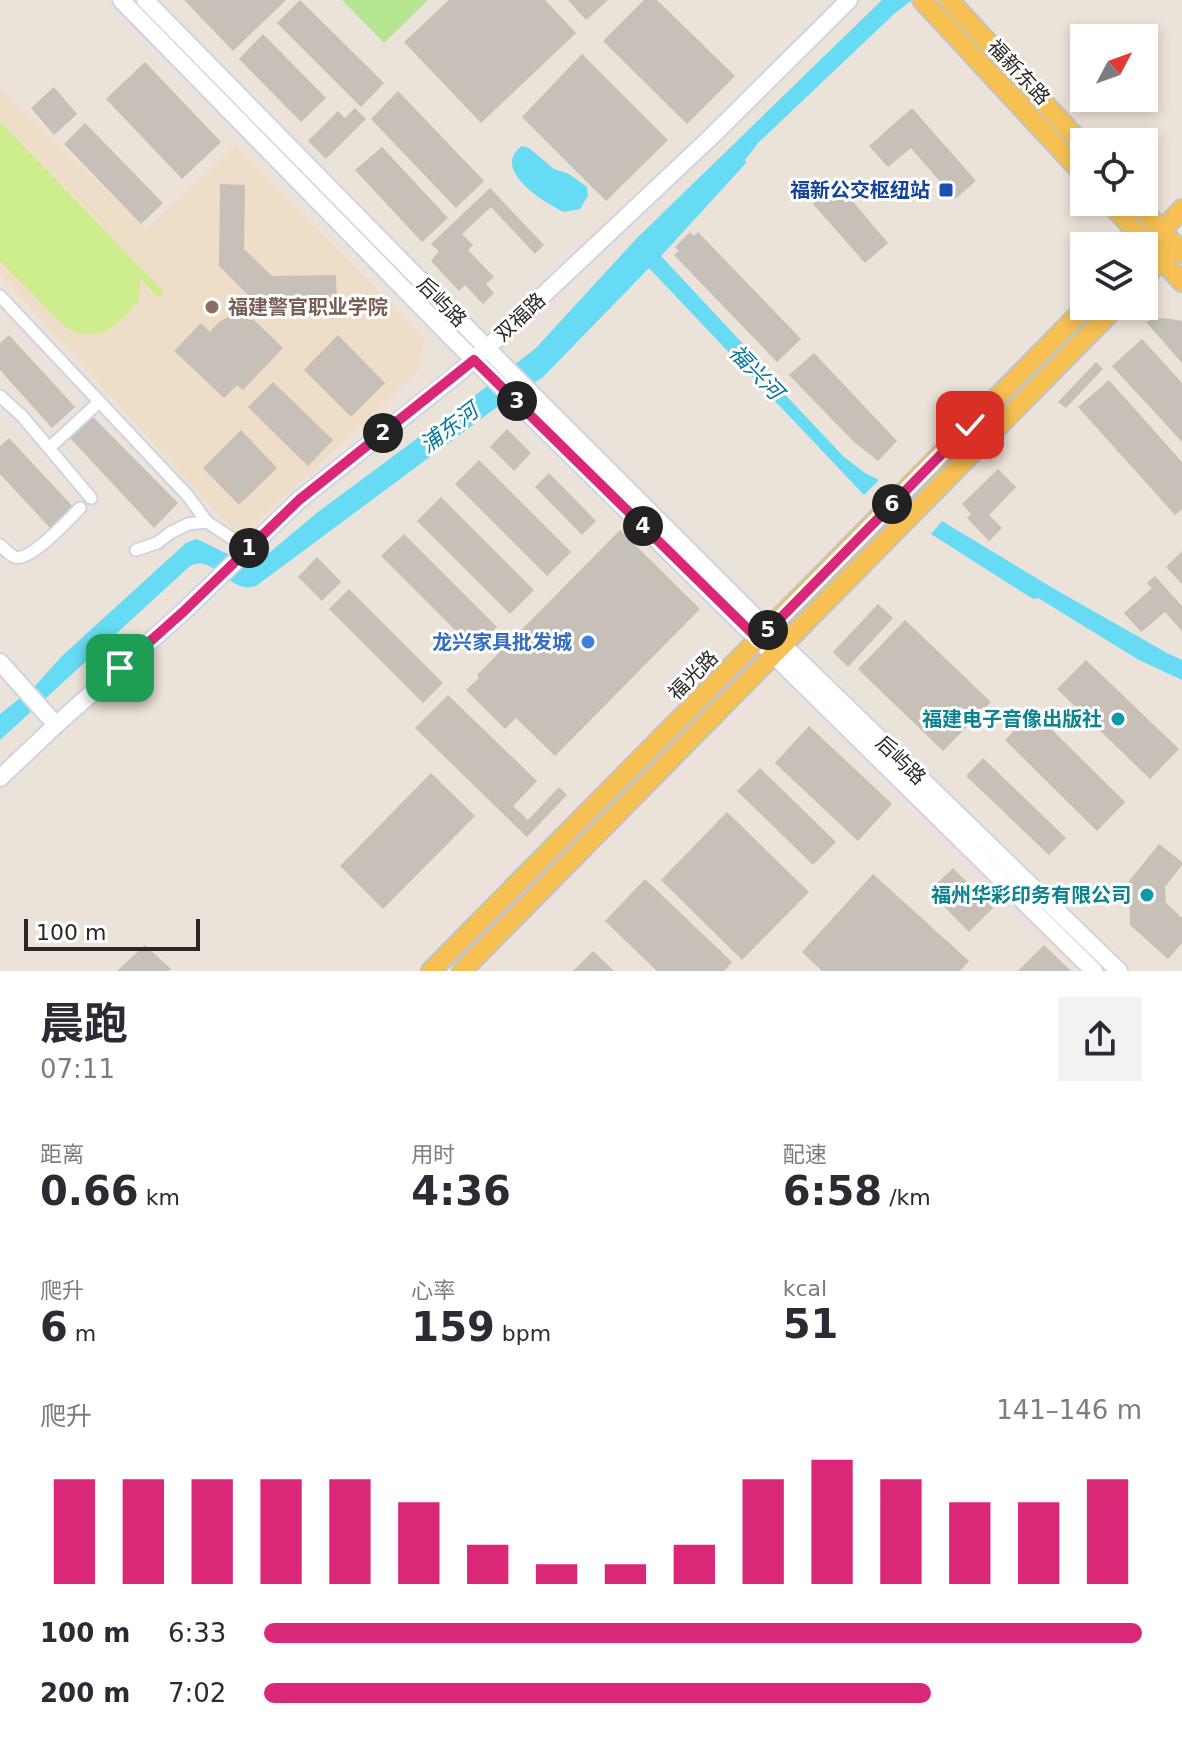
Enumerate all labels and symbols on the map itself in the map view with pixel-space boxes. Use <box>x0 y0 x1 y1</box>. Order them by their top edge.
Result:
north arrow <box>1070 24 1158 112</box>
street label: 福新东路 <box>983 35 1055 109</box>
place label: 福新公交枢纽站 <box>790 178 930 202</box>
marker: 福新公交枢纽站 <box>937 181 955 199</box>
street label: 后屿路 <box>412 272 472 332</box>
street label: 双福路 <box>490 288 550 346</box>
place label: 福建警官职业学院 <box>228 295 388 319</box>
marker: 福建警官职业学院 <box>203 298 221 316</box>
water label: 福兴河 <box>724 340 791 407</box>
pin: 3 <box>497 381 537 421</box>
pin <box>936 391 1004 459</box>
water label: 浦东河 <box>415 396 486 458</box>
pin: 2 <box>363 413 403 453</box>
pin: 6 <box>872 484 912 524</box>
pin: 4 <box>623 506 663 546</box>
pin: 1 <box>229 528 269 568</box>
pin: 5 <box>748 610 788 650</box>
place label: 龙兴家具批发城 <box>432 630 572 654</box>
marker: 龙兴家具批发城 <box>579 633 597 651</box>
pin <box>86 634 154 702</box>
street label: 福光路 <box>663 645 723 705</box>
place label: 福建电子音像出版社 <box>922 707 1102 731</box>
marker: 福建电子音像出版社 <box>1109 710 1127 728</box>
street label: 后屿路 <box>871 731 931 789</box>
place label: 福州华彩印务有限公司 <box>931 883 1131 907</box>
marker: 福州华彩印务有限公司 <box>1138 886 1156 904</box>
scale bar <box>24 915 200 951</box>

